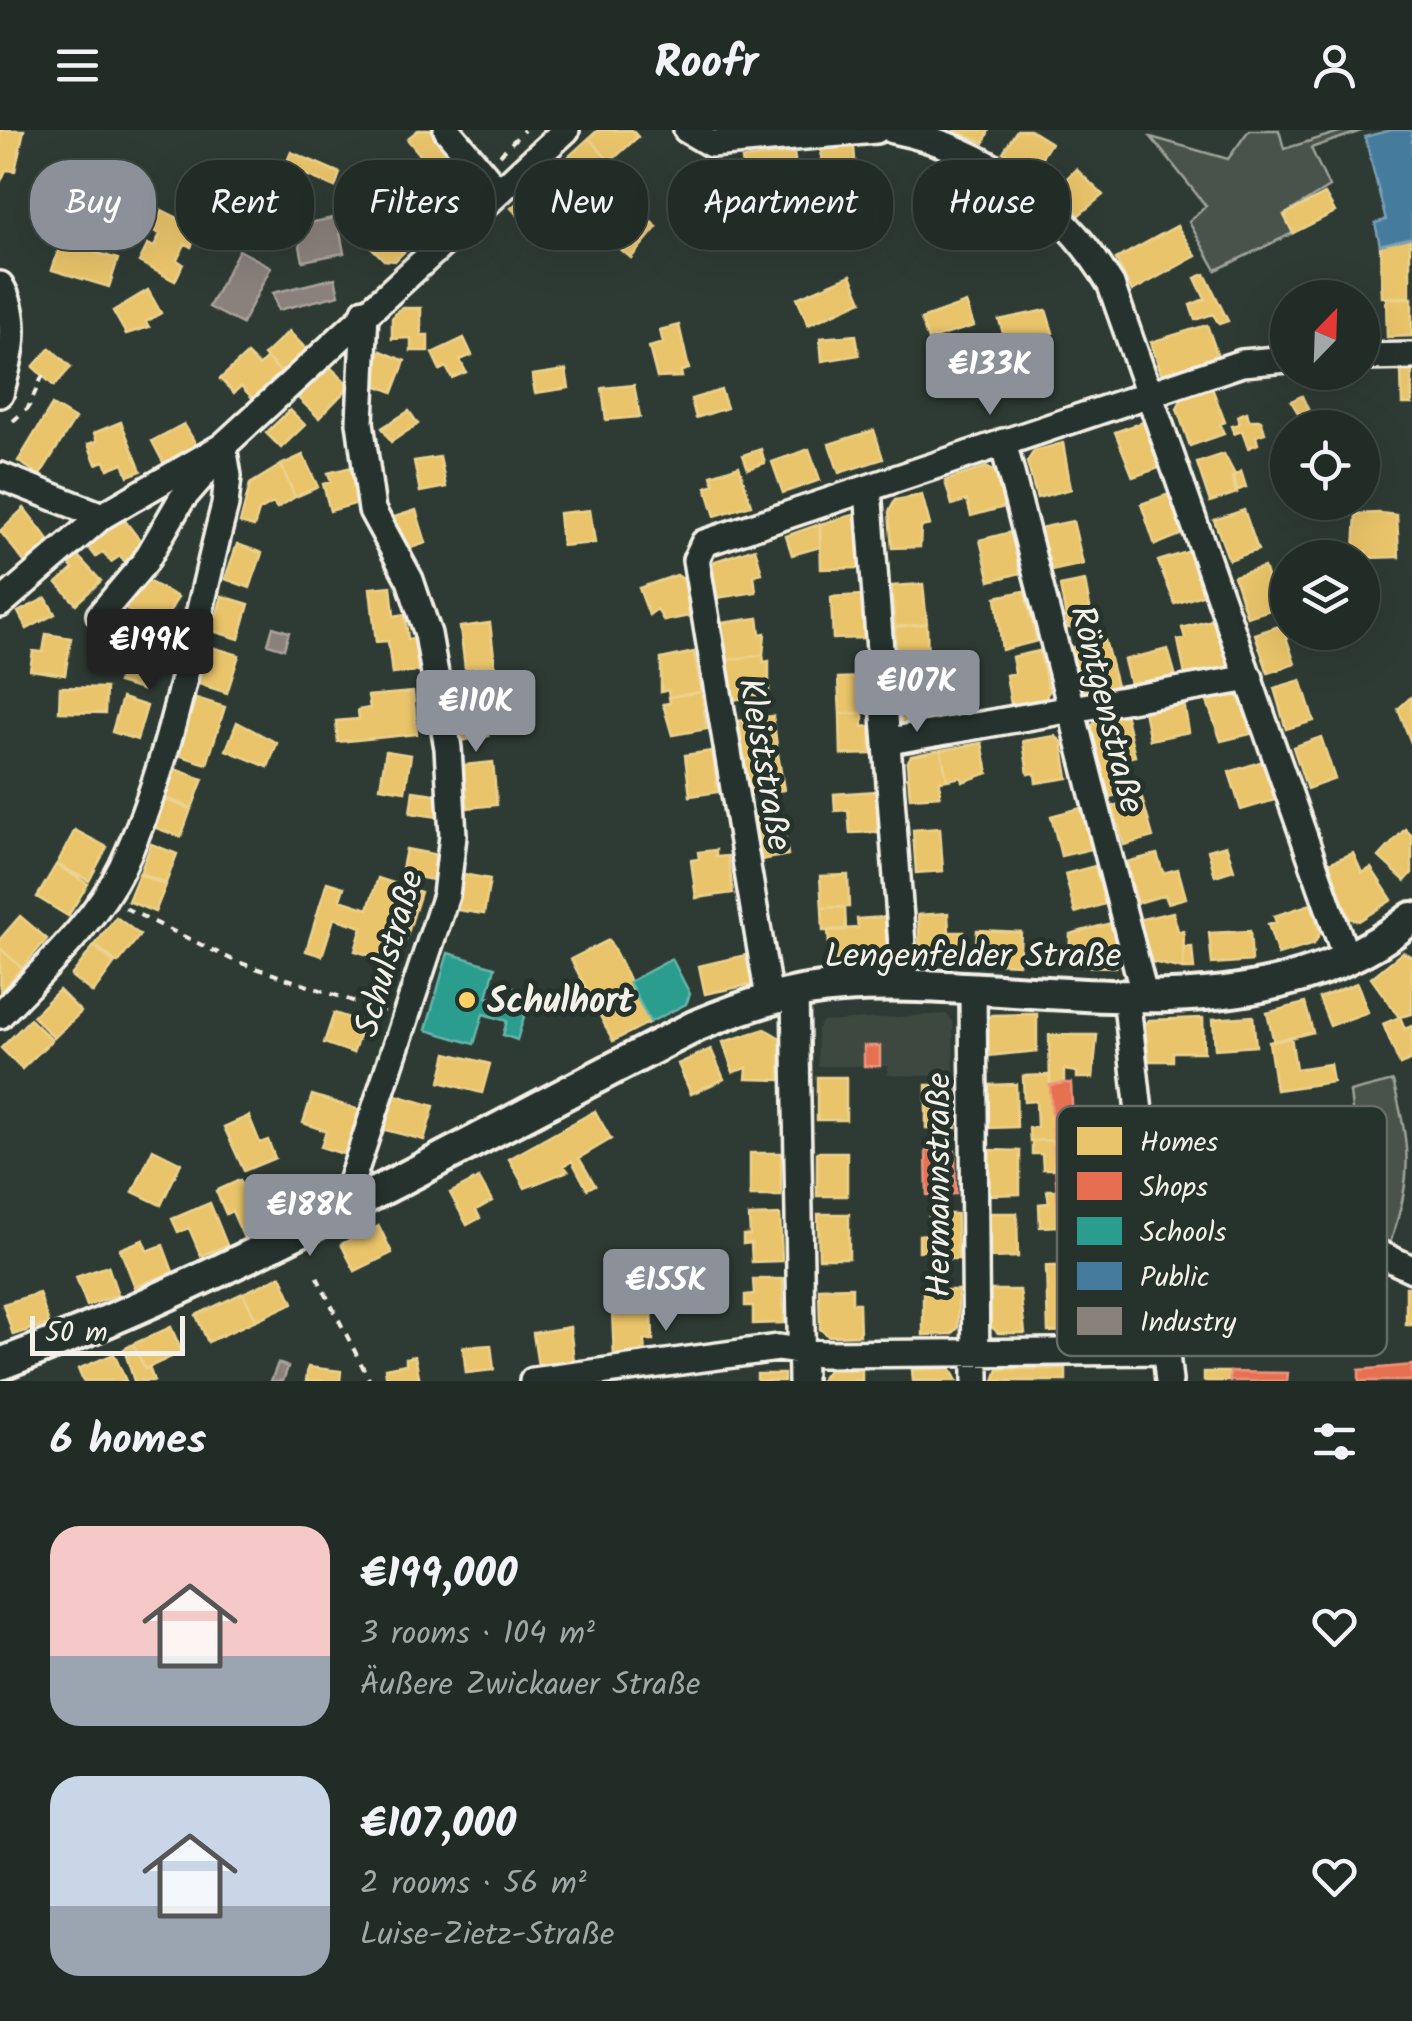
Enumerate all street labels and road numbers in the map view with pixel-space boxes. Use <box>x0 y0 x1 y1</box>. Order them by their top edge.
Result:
street label: Röntgenstraße <box>1052 600 1158 820</box>
street label: Kleiststraße <box>720 674 806 856</box>
street label: Schulstraße <box>340 864 441 1044</box>
street label: Lengenfelder Straße <box>824 930 1122 986</box>
street label: Hermannstraße <box>913 1072 969 1298</box>

